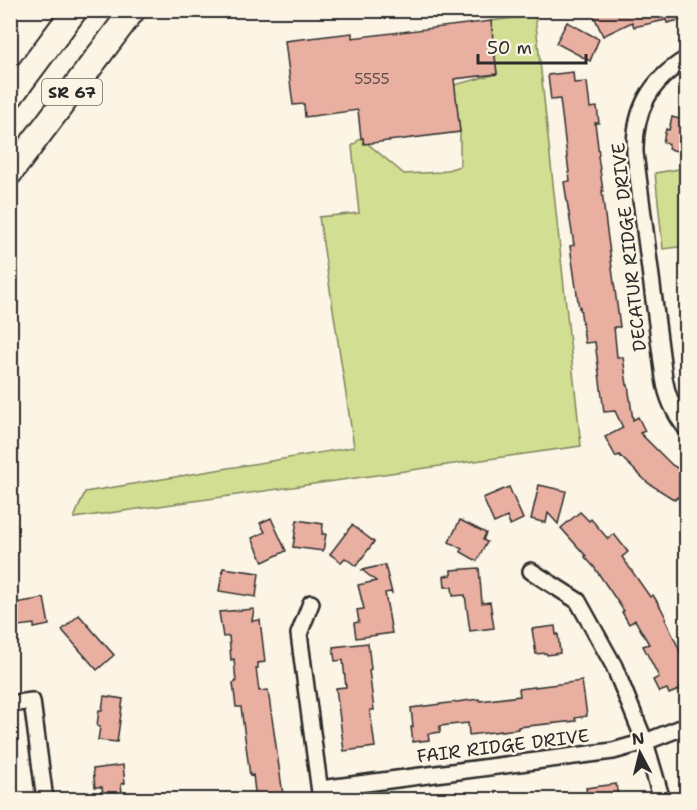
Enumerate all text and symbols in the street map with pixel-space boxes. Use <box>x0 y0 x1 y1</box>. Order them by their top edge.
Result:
scale bar <box>478 27 586 65</box>
text: 50 m <box>487 36 532 60</box>
house number: 5555 <box>354 69 390 89</box>
road number: SR 67 <box>42 79 102 105</box>
street label: DECATUR RIDGE DRIVE <box>606 141 652 353</box>
north arrow <box>610 723 670 783</box>
street label: FAIR RIDGE DRIVE <box>416 724 590 768</box>
text: N <box>631 727 646 750</box>

